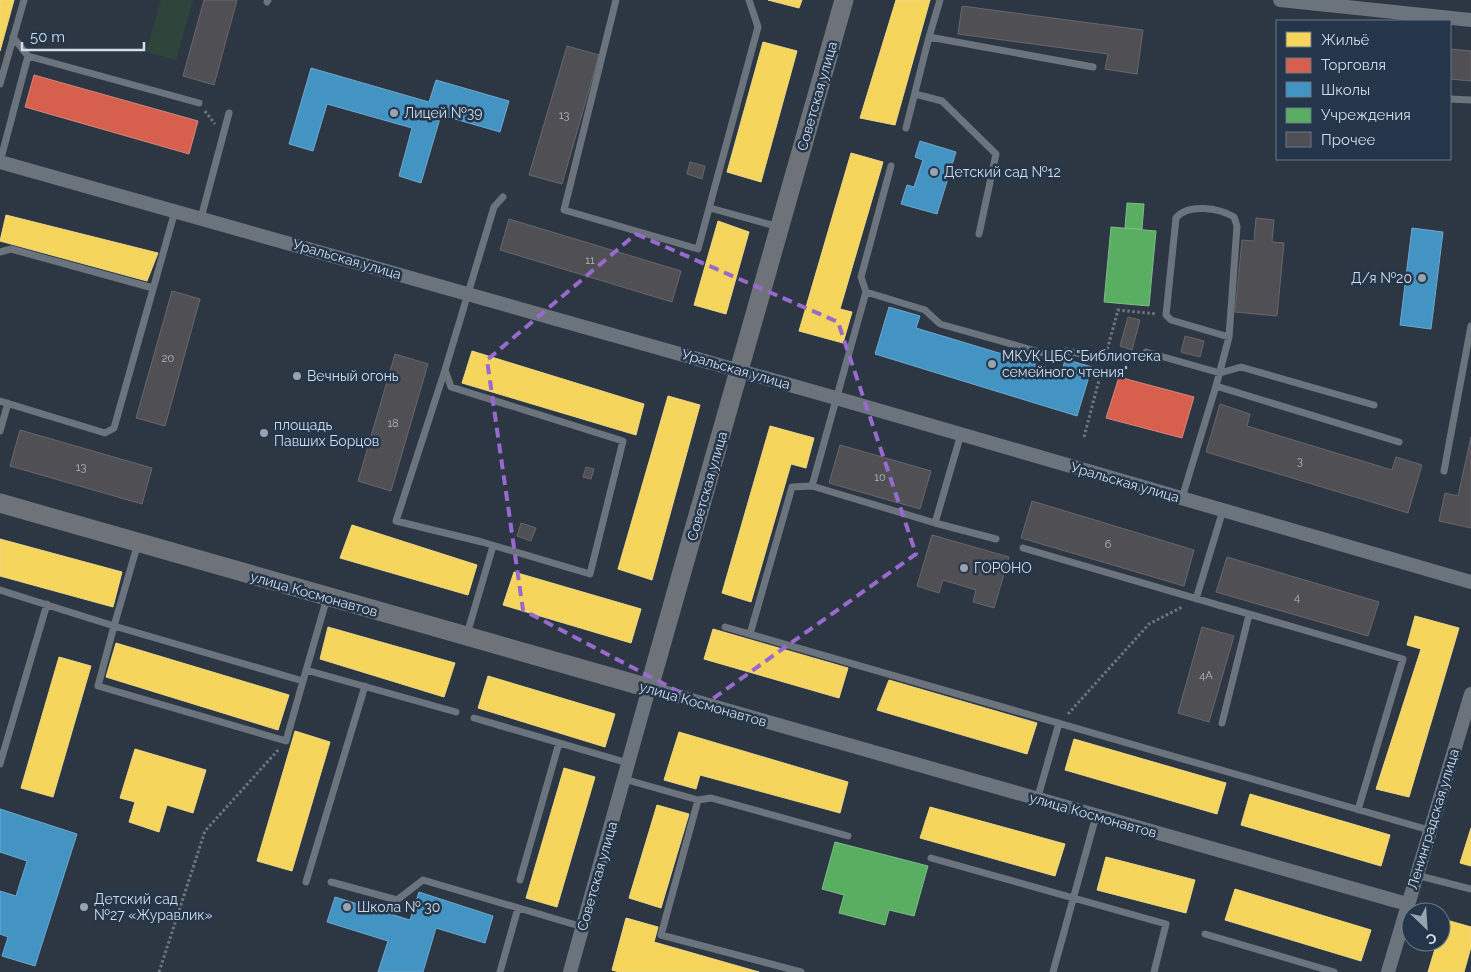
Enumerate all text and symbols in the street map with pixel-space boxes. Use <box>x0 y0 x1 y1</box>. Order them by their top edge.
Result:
scale bar <box>22 20 145 52</box>
legend <box>1276 20 1451 160</box>
text: 50 m <box>30 28 65 46</box>
text: Жильё <box>1321 31 1370 49</box>
street label: Советская улица <box>794 40 840 152</box>
text: Торговля <box>1321 56 1386 74</box>
text: Школы <box>1321 81 1370 99</box>
place label: Лицей №39 <box>404 105 482 121</box>
text: Учреждения <box>1321 106 1411 124</box>
marker: Лицей №39 <box>388 107 400 119</box>
house number: 13 <box>559 109 569 122</box>
text: Прочее <box>1321 131 1375 149</box>
place label: Детский сад №12 <box>944 164 1061 180</box>
marker: Детский сад №12 <box>928 166 940 178</box>
street label: Уральская улица <box>291 236 403 282</box>
house number: 11 <box>585 254 595 267</box>
place label: Д/я №20 <box>1351 270 1412 286</box>
marker: Д/я №20 <box>1416 272 1428 284</box>
street label: Уральская улица <box>680 346 792 392</box>
place label: МКУК ЦБС "Библиотека семейного чтения" <box>1002 348 1161 380</box>
house number: 20 <box>162 352 174 365</box>
marker: МКУК ЦБС "Библиотека семейного чтения" <box>986 358 998 370</box>
place label: Вечный огонь <box>307 368 399 384</box>
marker: Вечный огонь <box>291 370 303 382</box>
place label: площадь Павших Борцов <box>274 417 379 449</box>
house number: 18 <box>387 417 399 430</box>
marker: площадь Павших Борцов <box>258 427 270 439</box>
street label: Советская улица <box>684 430 730 542</box>
house number: 3 <box>1297 455 1303 468</box>
street label: Уральская улица <box>1069 459 1181 505</box>
house number: 13 <box>76 461 86 474</box>
house number: 10 <box>874 471 886 484</box>
house number: 6 <box>1105 538 1112 551</box>
place label: ГОРОНО <box>974 560 1032 576</box>
marker: ГОРОНО <box>958 562 970 574</box>
street label: улица Космонавтов <box>249 568 379 620</box>
house number: 4 <box>1294 591 1300 604</box>
house number: 4А <box>1199 669 1213 682</box>
street label: улица Космонавтов <box>638 678 768 730</box>
street label: Ленинградская улица <box>1404 747 1462 891</box>
street label: улица Космонавтов <box>1028 789 1158 841</box>
street label: Советская улица <box>574 820 620 932</box>
place label: Детский сад №27 «Журавлик» <box>94 891 213 923</box>
place label: Школа № 30 <box>357 899 440 915</box>
marker: Детский сад №27 «Журавлик» <box>78 901 90 913</box>
marker: Школа № 30 <box>341 901 353 913</box>
north arrow <box>1401 902 1451 952</box>
text: С <box>1423 930 1439 948</box>

